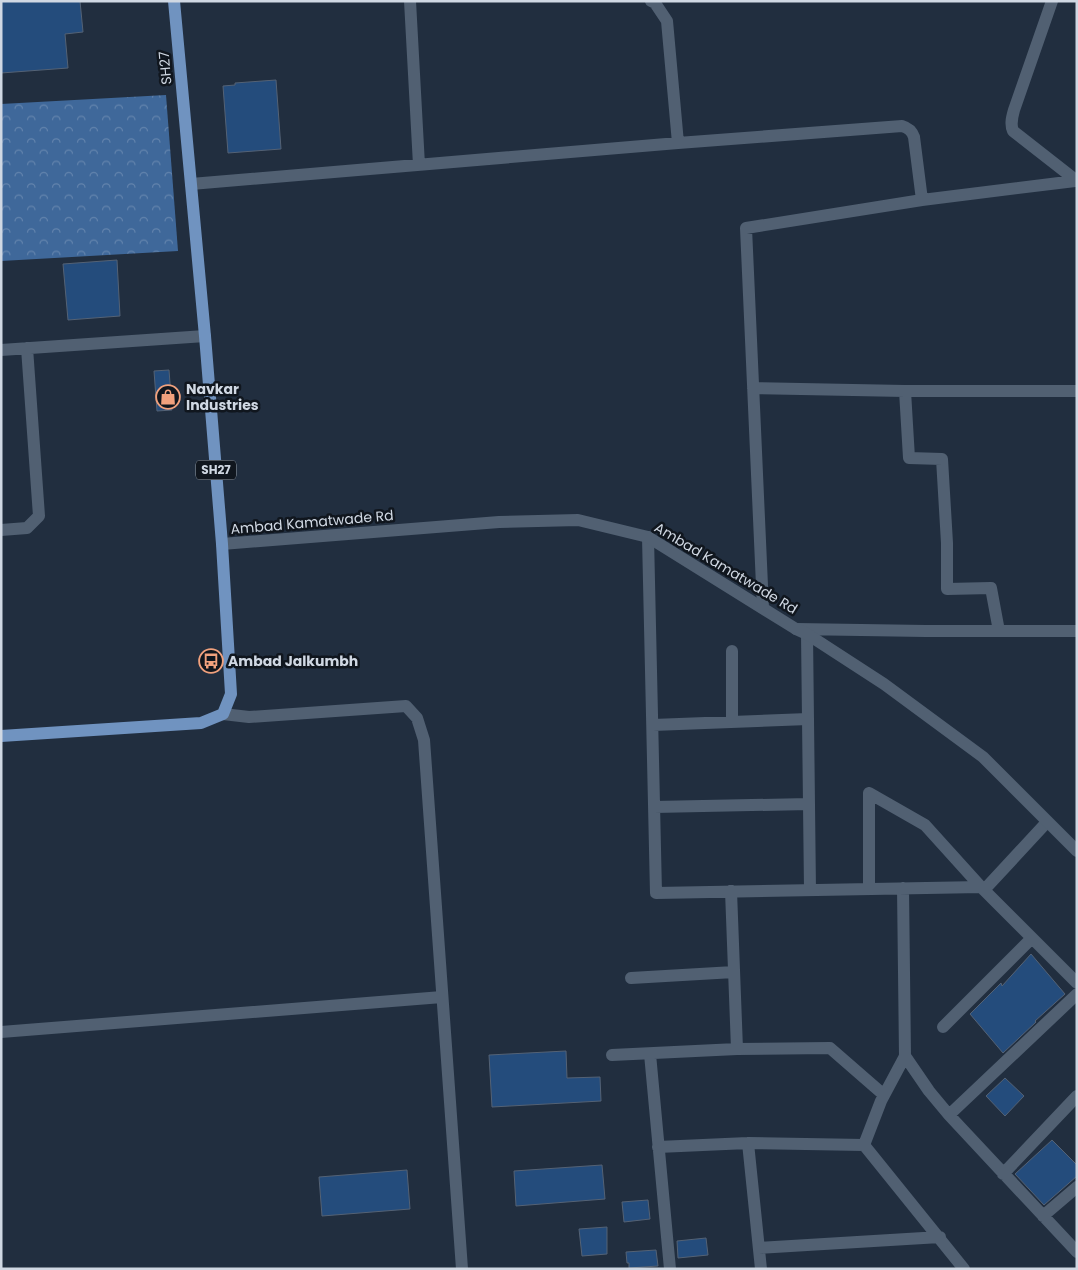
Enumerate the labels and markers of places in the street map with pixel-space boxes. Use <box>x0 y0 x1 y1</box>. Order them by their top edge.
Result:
place label: Navkar Industries <box>186 379 259 415</box>
shop icon: Navkar Industries <box>155 384 181 410</box>
bus stop icon: Ambad Jalkumbh <box>198 648 224 674</box>
place label: Ambad Jalkumbh <box>228 651 358 671</box>

